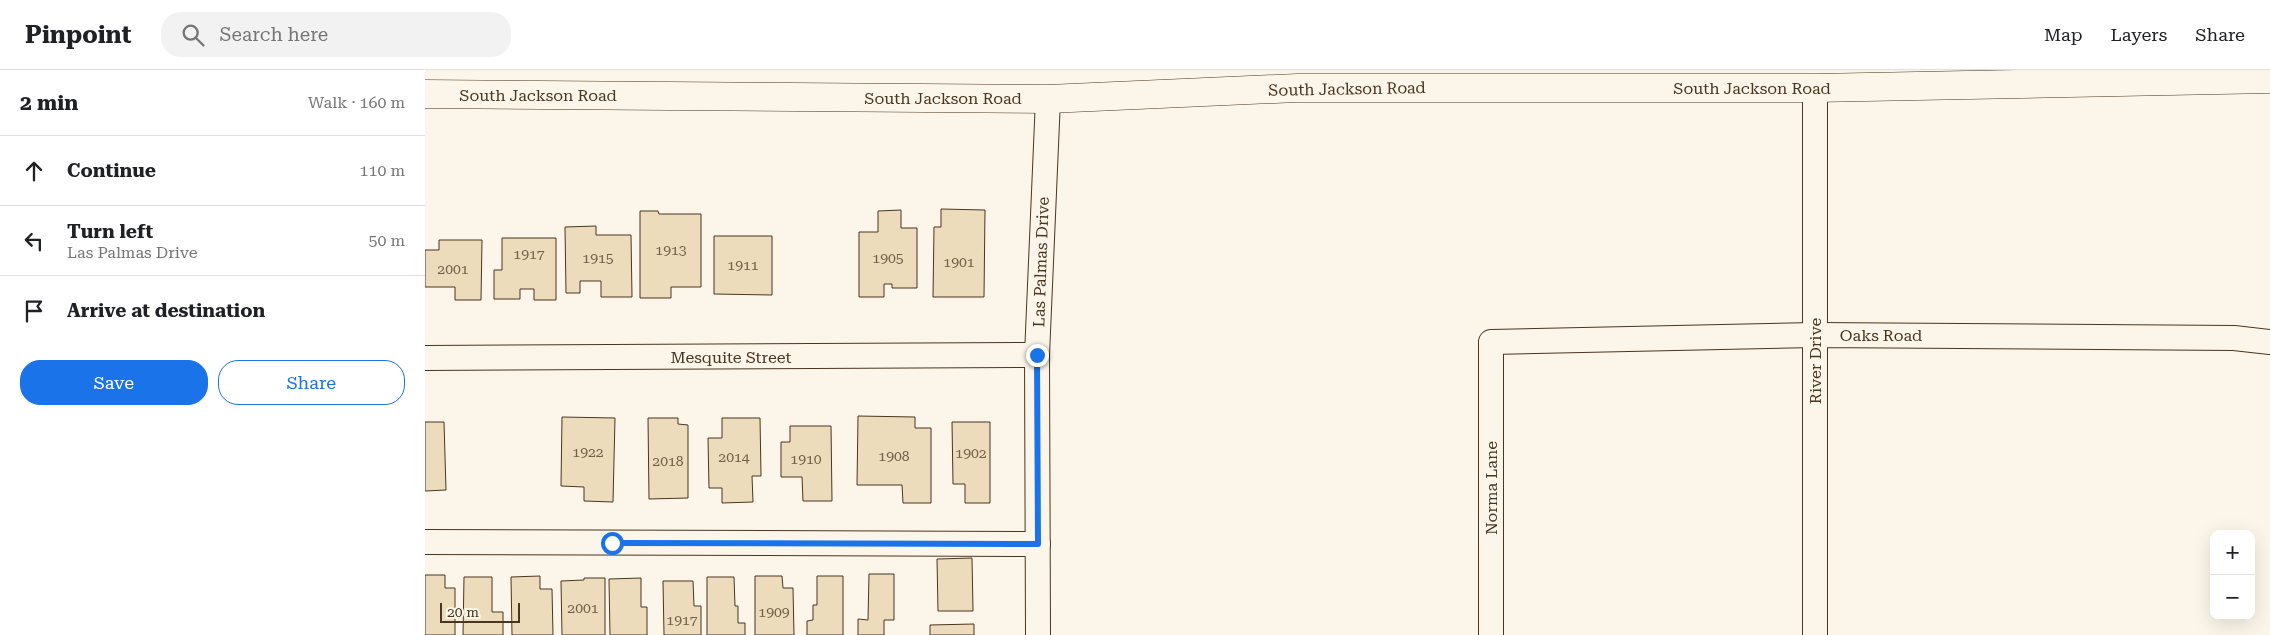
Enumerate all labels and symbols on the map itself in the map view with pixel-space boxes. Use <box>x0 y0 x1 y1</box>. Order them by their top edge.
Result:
street label: South Jackson Road <box>1268 78 1426 100</box>
street label: South Jackson Road <box>1673 79 1831 98</box>
street label: South Jackson Road <box>459 86 617 105</box>
street label: South Jackson Road <box>864 89 1022 108</box>
street label: Las Palmas Drive <box>1029 196 1053 328</box>
house number: 1913 <box>655 242 687 258</box>
house number: 1917 <box>513 246 545 262</box>
house number: 1915 <box>582 250 614 266</box>
house number: 1905 <box>872 250 904 266</box>
house number: 1901 <box>943 254 975 270</box>
house number: 1911 <box>727 257 759 273</box>
house number: 2001 <box>437 261 469 277</box>
street label: River Drive <box>1806 318 1825 404</box>
street label: Oaks Road <box>1840 326 1922 345</box>
route end <box>1026 344 1049 367</box>
street label: Mesquite Street <box>670 348 792 367</box>
street label: Norma Lane <box>1482 441 1501 535</box>
house number: 1922 <box>572 444 604 460</box>
house number: 1902 <box>955 445 987 461</box>
house number: 1908 <box>878 448 910 464</box>
house number: 2014 <box>718 449 750 465</box>
house number: 1910 <box>790 451 822 467</box>
house number: 2018 <box>652 453 684 469</box>
route start <box>601 532 624 555</box>
scale bar <box>440 600 520 623</box>
house number: 2001 <box>567 600 599 616</box>
house number: 1909 <box>758 604 790 620</box>
house number: 1917 <box>666 612 698 628</box>

